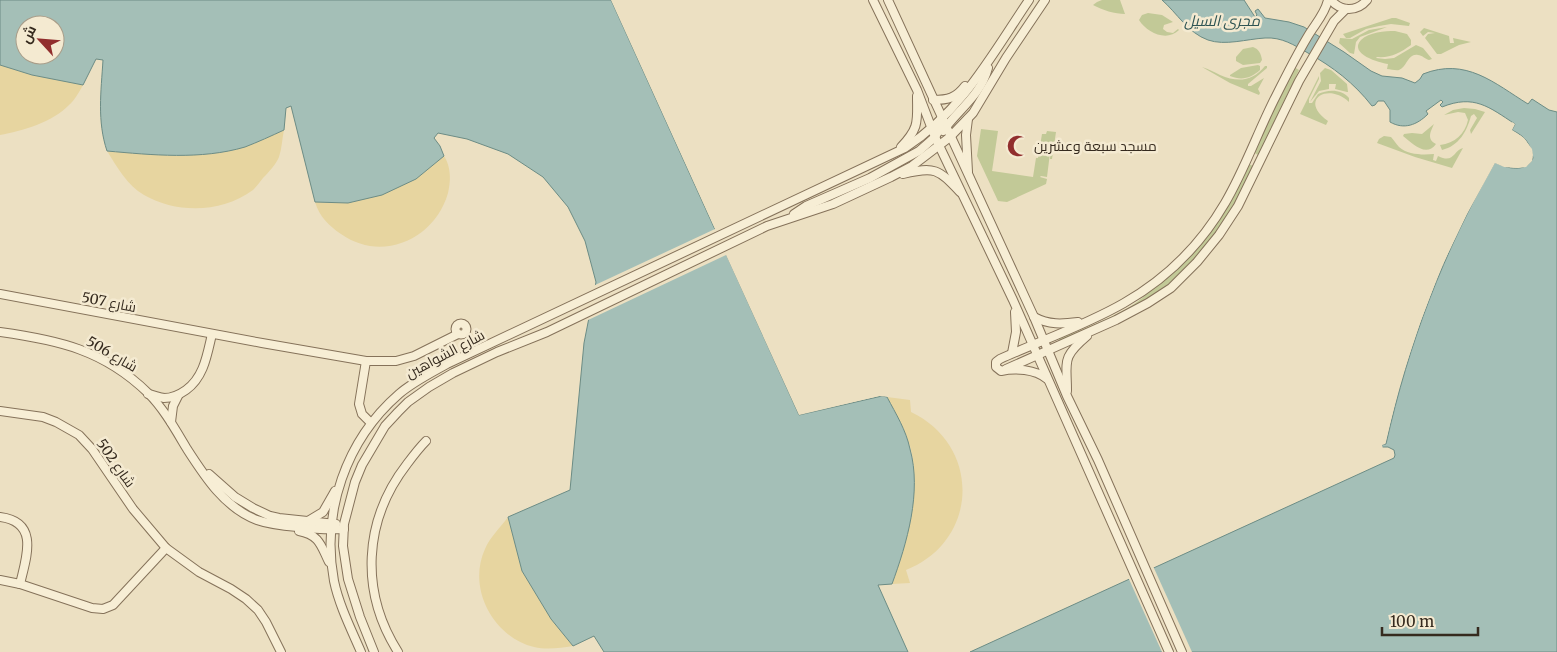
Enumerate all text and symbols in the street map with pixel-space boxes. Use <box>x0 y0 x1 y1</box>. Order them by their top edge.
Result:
water label: مجرى السيل <box>1184 11 1260 30</box>
north arrow <box>15 15 65 65</box>
text: ش <box>16 22 40 46</box>
mosque icon: مسجد سبعة وعشرين <box>1005 133 1031 159</box>
place label: مسجد سبعة وعشرين <box>1034 137 1157 155</box>
street label: شارع 507 <box>80 288 138 316</box>
street label: شارع الشواهين <box>402 326 488 382</box>
street label: شارع 506 <box>83 332 141 376</box>
street label: شارع 502 <box>93 435 139 491</box>
scale bar <box>1382 604 1478 636</box>
text: 100 m <box>1390 612 1434 631</box>

